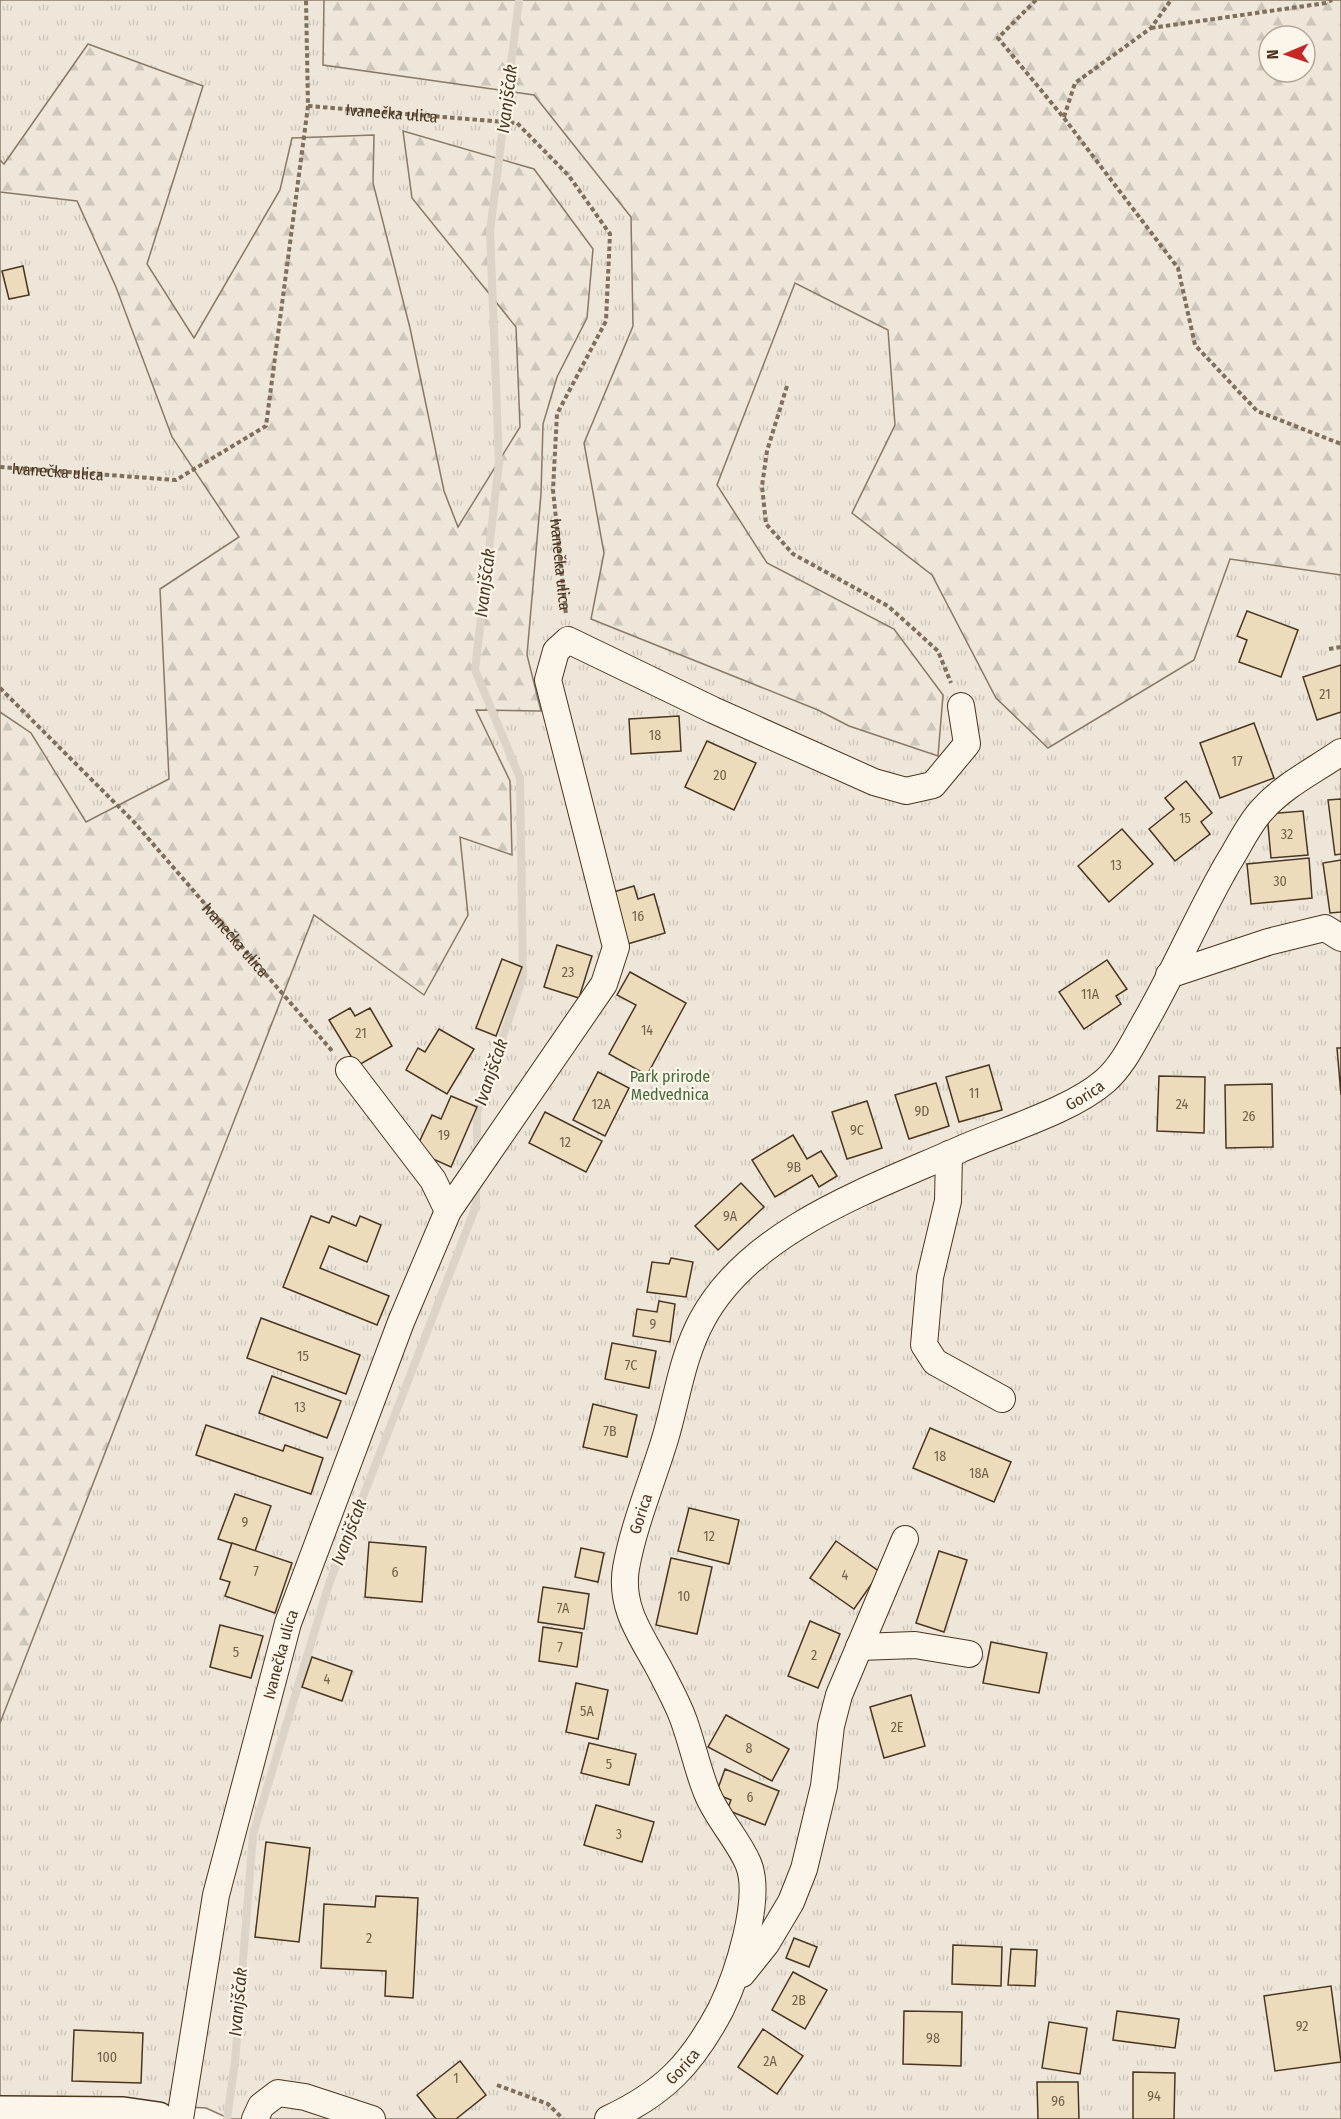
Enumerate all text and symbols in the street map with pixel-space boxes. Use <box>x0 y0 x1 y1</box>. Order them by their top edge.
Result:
north arrow <box>1257 24 1317 84</box>
text: N <box>1263 49 1282 60</box>
water label: Ivanjščak <box>492 63 522 135</box>
street label: Ivanečka ulica <box>345 100 439 126</box>
street label: Ivanečka ulica <box>11 458 105 484</box>
street label: Ivanečka ulica <box>547 517 575 611</box>
water label: Ivanjščak <box>470 547 500 619</box>
house number: 21 <box>1319 686 1331 703</box>
house number: 18 <box>649 727 661 744</box>
house number: 17 <box>1231 753 1243 770</box>
house number: 20 <box>713 767 727 784</box>
house number: 15 <box>1179 810 1191 827</box>
house number: 32 <box>1281 826 1293 843</box>
house number: 13 <box>1110 857 1122 874</box>
house number: 30 <box>1273 873 1287 890</box>
street label: Ivanečka ulica <box>198 899 273 981</box>
house number: 16 <box>632 908 644 925</box>
house number: 23 <box>562 964 574 981</box>
house number: 11A <box>1081 986 1100 1003</box>
house number: 14 <box>641 1022 653 1039</box>
house number: 21 <box>355 1025 367 1042</box>
water label: Ivanjščak <box>469 1036 513 1108</box>
park label: Park prirode Medvednica <box>630 1067 710 1104</box>
street label: Gorica <box>1062 1076 1108 1114</box>
house number: 11 <box>969 1085 979 1102</box>
house number: 12A <box>592 1096 611 1113</box>
house number: 24 <box>1176 1096 1189 1113</box>
house number: 9D <box>915 1103 929 1120</box>
house number: 26 <box>1242 1108 1256 1125</box>
house number: 9C <box>850 1122 864 1139</box>
house number: 19 <box>438 1127 450 1144</box>
house number: 12 <box>559 1134 571 1151</box>
house number: 9B <box>787 1159 802 1176</box>
house number: 9A <box>723 1208 738 1225</box>
house number: 9 <box>650 1316 657 1333</box>
house number: 15 <box>297 1348 309 1365</box>
house number: 7C <box>625 1357 637 1374</box>
house number: 13 <box>294 1399 306 1416</box>
house number: 7B <box>603 1423 617 1440</box>
house number: 18 <box>934 1448 946 1465</box>
house number: 18A <box>969 1465 990 1482</box>
street label: Gorica <box>625 1491 656 1536</box>
water label: Ivanjščak <box>326 1496 372 1568</box>
house number: 9 <box>242 1514 249 1531</box>
house number: 12 <box>703 1528 715 1545</box>
house number: 7 <box>253 1563 259 1580</box>
house number: 6 <box>392 1564 399 1581</box>
house number: 4 <box>842 1567 849 1584</box>
house number: 10 <box>678 1588 690 1605</box>
house number: 7A <box>557 1600 570 1617</box>
street label: Ivanečka ulica <box>259 1607 302 1701</box>
house number: 7 <box>557 1639 563 1656</box>
house number: 5 <box>233 1644 239 1661</box>
house number: 2 <box>811 1647 817 1664</box>
house number: 4 <box>324 1671 331 1688</box>
house number: 5A <box>580 1703 595 1720</box>
house number: 2E <box>891 1719 904 1736</box>
house number: 8 <box>746 1740 753 1757</box>
house number: 5 <box>606 1756 612 1773</box>
house number: 6 <box>747 1789 754 1806</box>
house number: 3 <box>616 1826 622 1843</box>
house number: 2 <box>366 1930 372 1947</box>
water label: Ivanjščak <box>224 1967 252 2037</box>
house number: 2B <box>792 1992 806 2009</box>
house number: 92 <box>1296 2018 1308 2035</box>
house number: 98 <box>926 2030 940 2047</box>
street label: Gorica <box>661 2044 703 2088</box>
house number: 100 <box>97 2049 117 2066</box>
house number: 2A <box>763 2053 777 2070</box>
house number: 1 <box>453 2070 459 2087</box>
house number: 94 <box>1147 2088 1161 2105</box>
house number: 96 <box>1051 2093 1065 2110</box>

